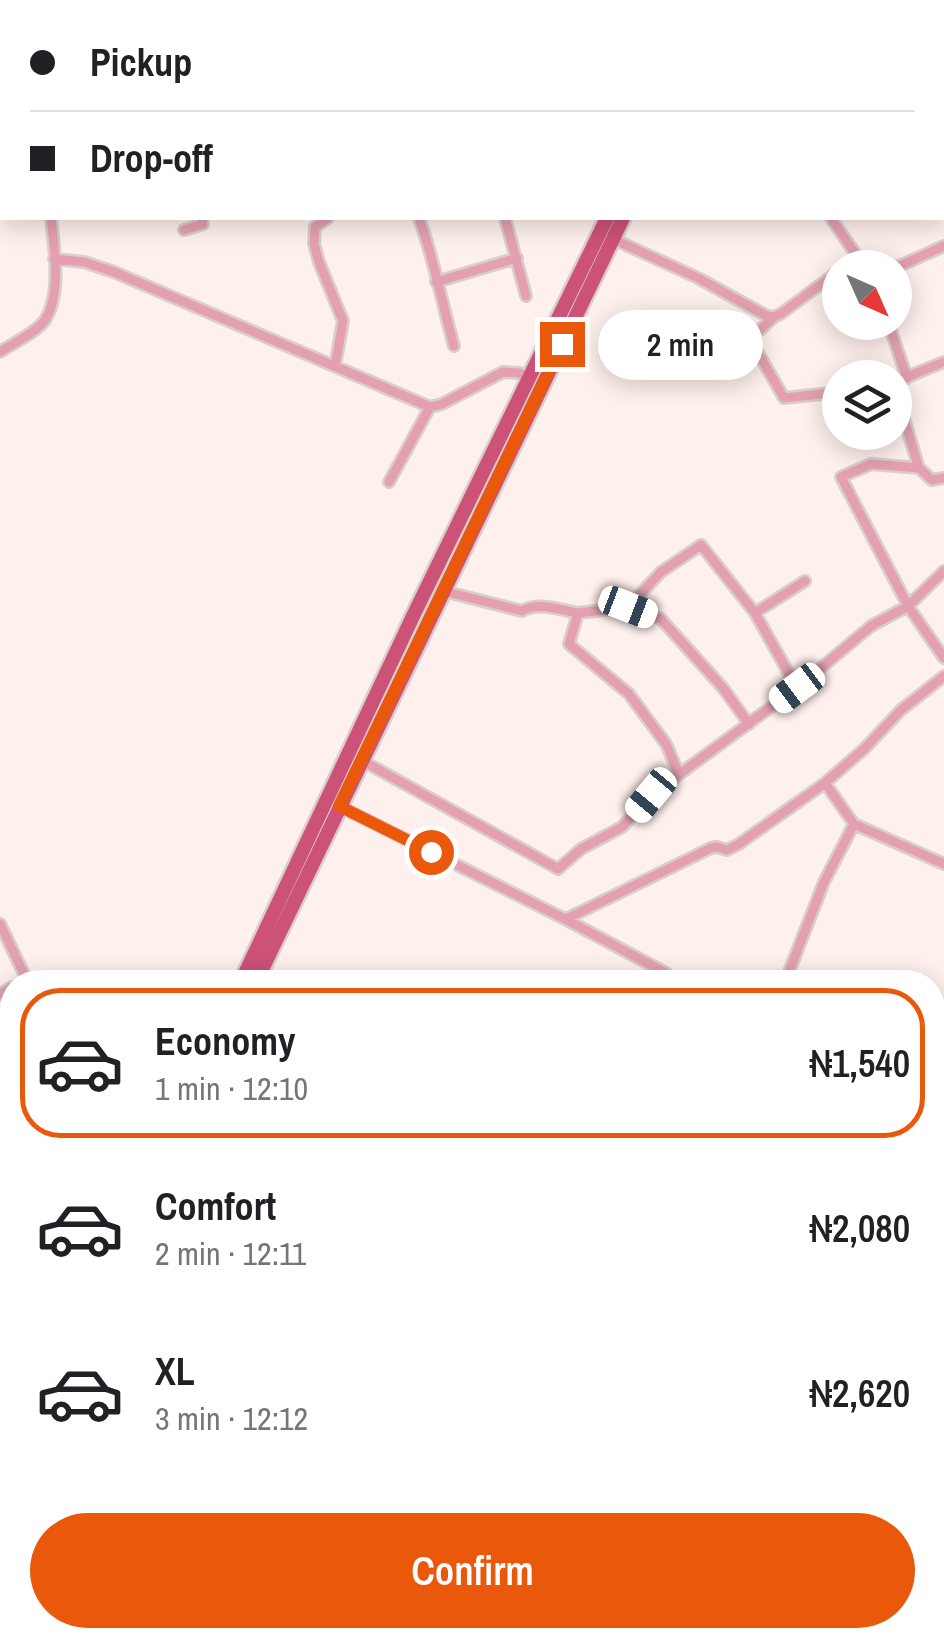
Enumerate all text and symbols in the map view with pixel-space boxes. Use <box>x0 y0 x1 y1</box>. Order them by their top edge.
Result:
text: Pickup <box>90 37 192 88</box>
text: Drop-off <box>90 133 213 184</box>
north arrow <box>822 250 912 340</box>
map controls <box>822 250 912 450</box>
callout: 2 min <box>597 309 762 379</box>
route end <box>540 322 585 367</box>
text: 2 min <box>647 323 714 366</box>
button: layers <box>822 360 912 450</box>
car <box>595 582 661 632</box>
car <box>764 658 830 718</box>
car <box>620 762 682 828</box>
route start <box>409 830 454 875</box>
text: Economy <box>155 1016 295 1067</box>
icon: car <box>35 1018 125 1108</box>
text: ₦1,540 <box>810 1038 910 1089</box>
text: 1 min · 12:10 <box>155 1067 308 1110</box>
text: Comfort <box>155 1181 276 1232</box>
icon: car <box>35 1183 125 1273</box>
text: ₦2,080 <box>810 1203 910 1254</box>
text: 2 min · 12:11 <box>155 1232 306 1275</box>
text: XL <box>155 1346 195 1397</box>
icon: car <box>35 1348 125 1438</box>
text: ₦2,620 <box>810 1368 910 1419</box>
text: 3 min · 12:12 <box>155 1397 308 1440</box>
button: Confirm <box>30 1513 915 1628</box>

